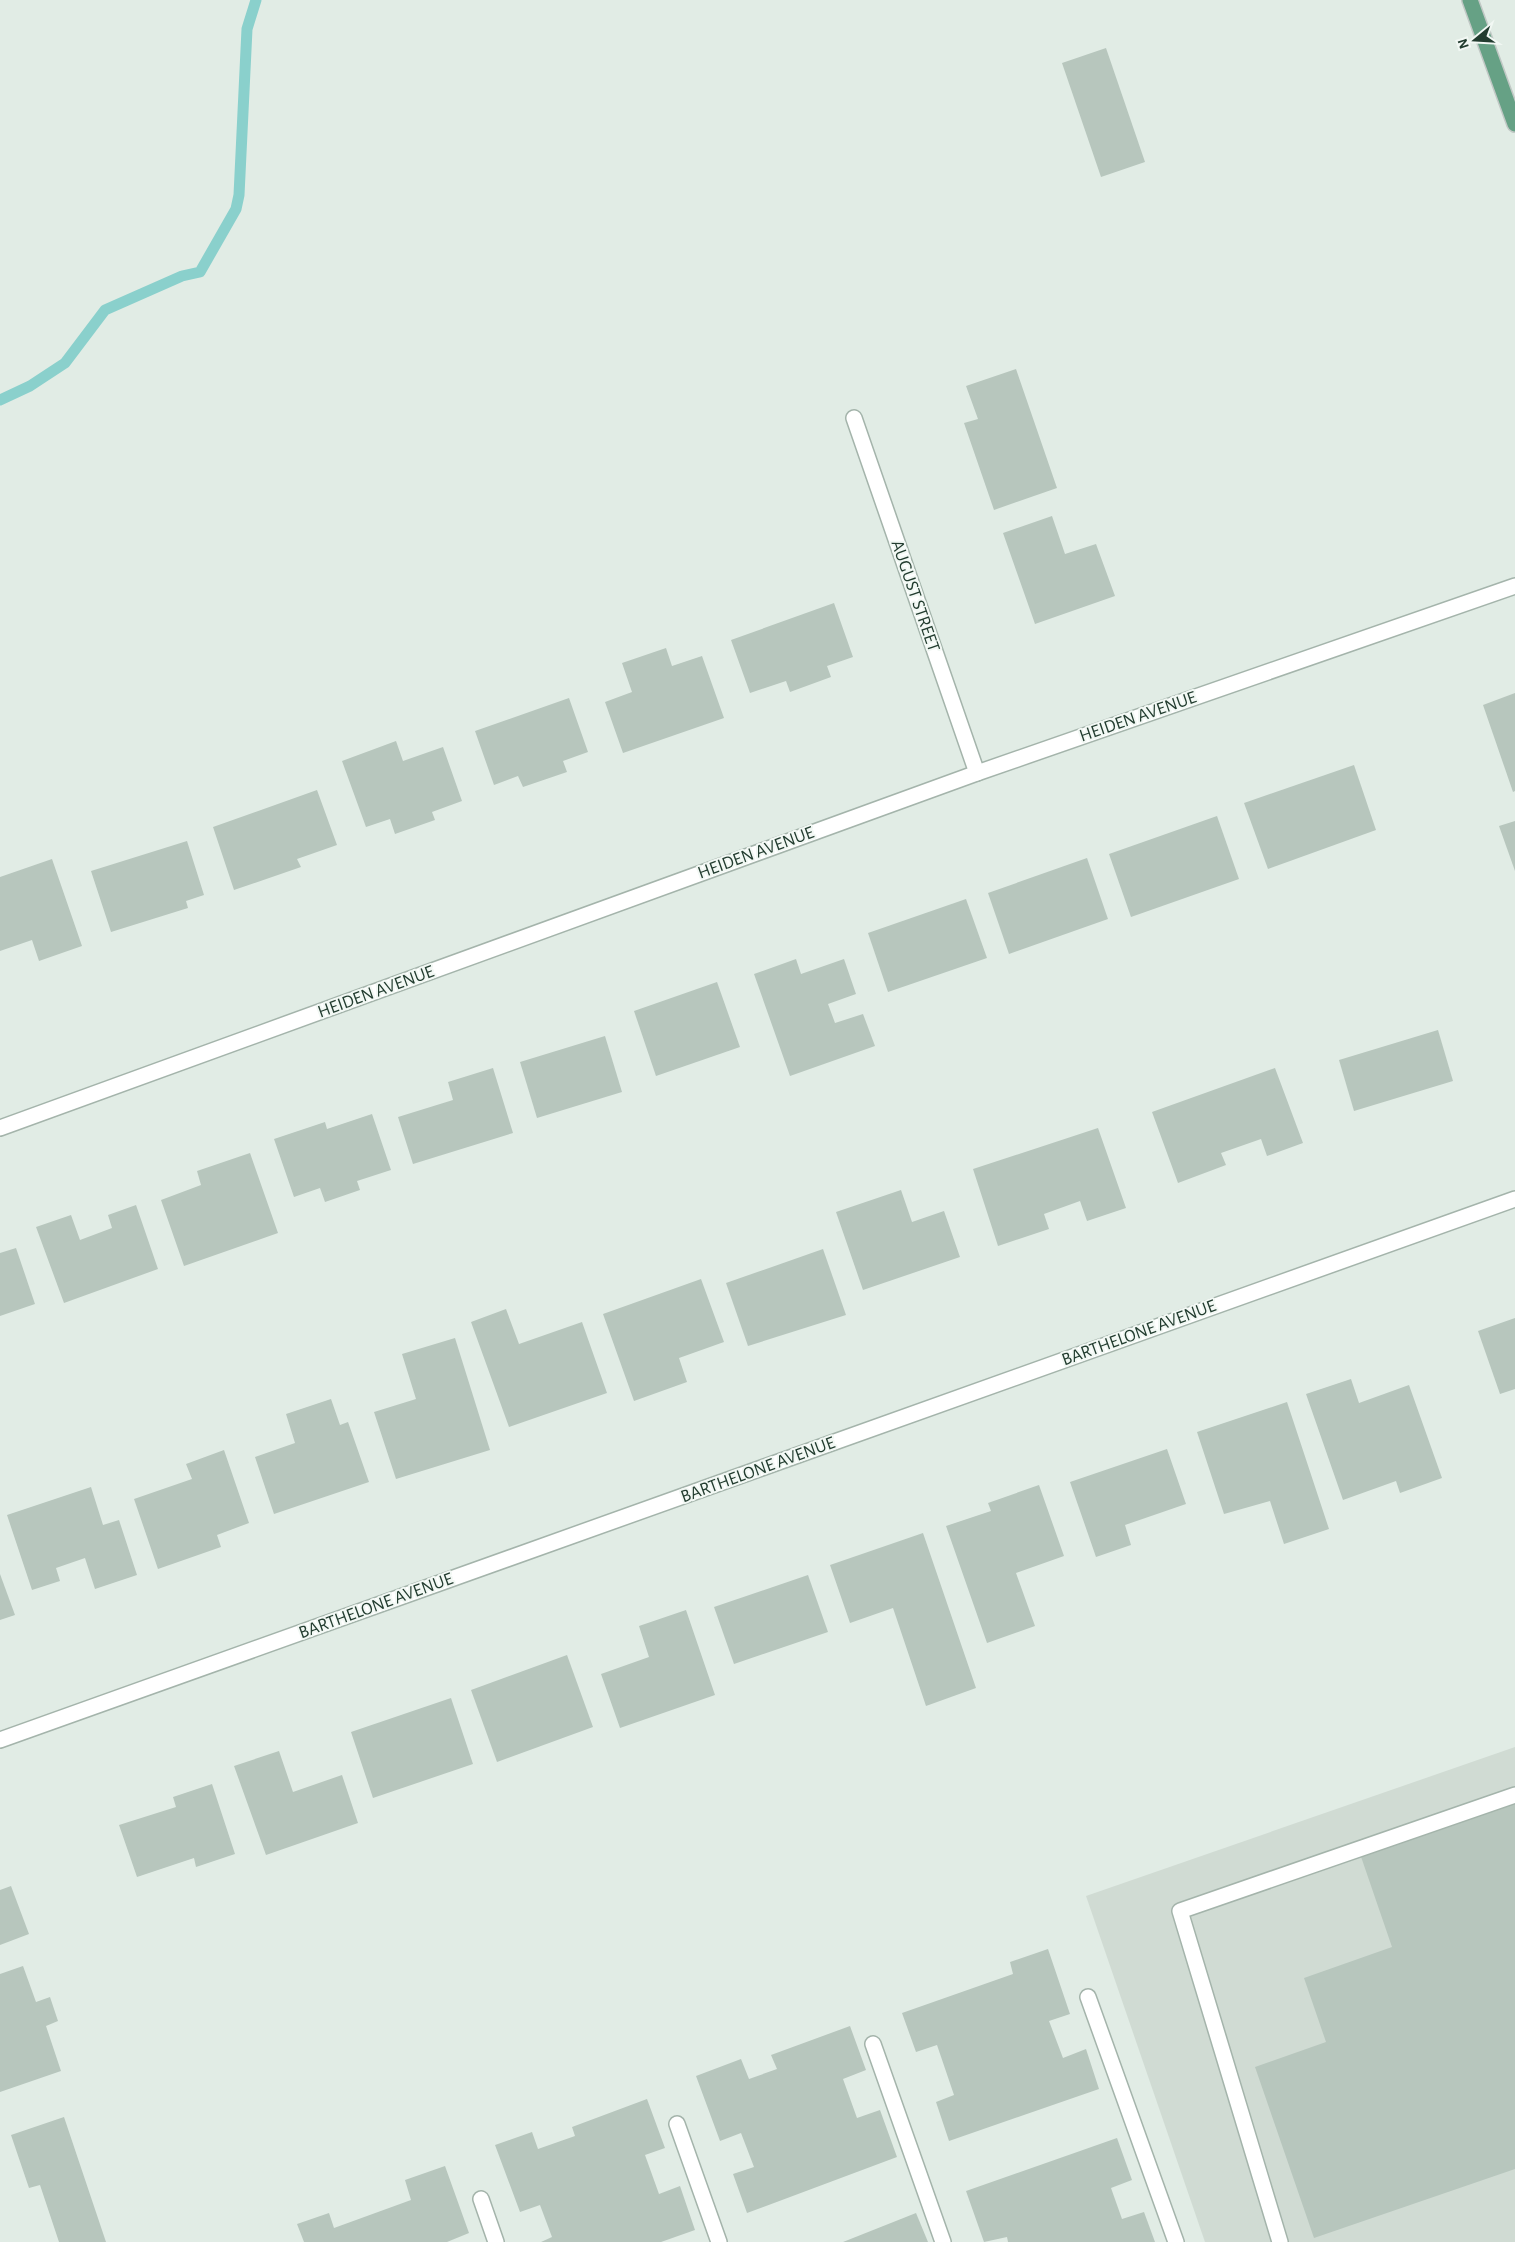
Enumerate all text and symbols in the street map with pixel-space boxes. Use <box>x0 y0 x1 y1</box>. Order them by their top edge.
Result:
north arrow <box>1450 15 1500 65</box>
text: N <box>1455 37 1472 51</box>
street label: AUGUST STREET <box>888 538 943 654</box>
street label: HEIDEN AVENUE <box>1077 688 1199 745</box>
street label: HEIDEN AVENUE <box>695 823 817 882</box>
street label: HEIDEN AVENUE <box>315 962 437 1021</box>
street label: BARTHELONE AVENUE <box>1060 1297 1219 1369</box>
street label: BARTHELONE AVENUE <box>679 1434 838 1506</box>
street label: BARTHELONE AVENUE <box>297 1570 456 1642</box>

